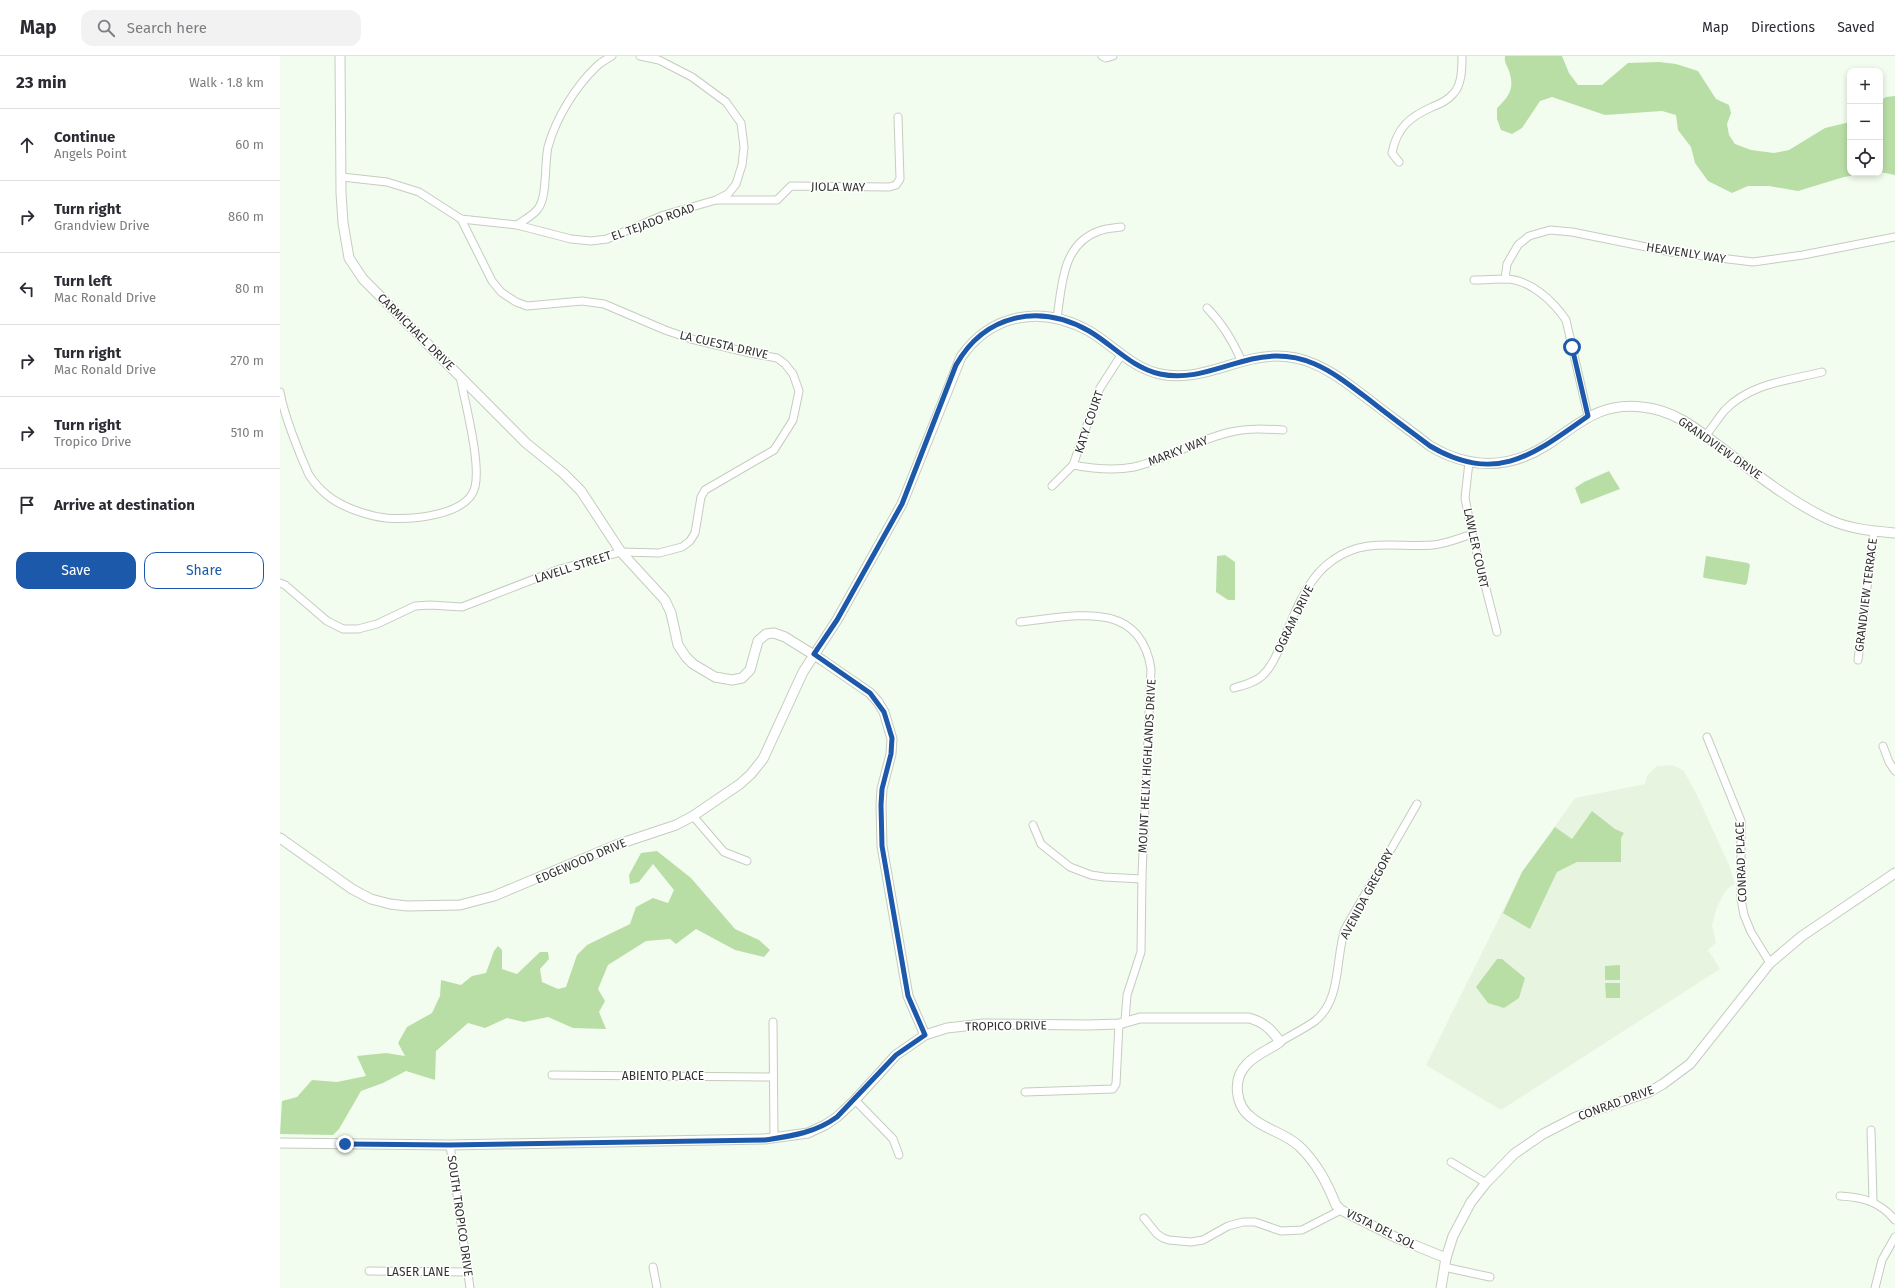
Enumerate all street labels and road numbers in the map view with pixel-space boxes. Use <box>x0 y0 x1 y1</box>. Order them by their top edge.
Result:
street label: JIOLA WAY <box>811 180 866 194</box>
street label: EL TEJADO ROAD <box>609 200 697 244</box>
street label: HEAVENLY WAY <box>1645 240 1727 266</box>
street label: CARMICHAEL DRIVE <box>375 291 457 373</box>
street label: LA CUESTA DRIVE <box>678 328 770 362</box>
street label: KATY COURT <box>1072 388 1107 455</box>
street label: GRANDVIEW DRIVE <box>1675 414 1765 482</box>
street label: MARKY WAY <box>1146 433 1210 469</box>
street label: LAWLER COURT <box>1461 507 1491 590</box>
street label: GRANDVIEW TERRACE <box>1852 537 1880 653</box>
street label: LAVELL STREET <box>533 548 614 586</box>
street label: OGRAM DRIVE <box>1271 583 1317 655</box>
street label: MOUNT HELIX HIGHLANDS DRIVE <box>1135 679 1159 853</box>
street label: CONRAD PLACE <box>1733 821 1749 903</box>
street label: EDGEWOOD DRIVE <box>534 836 628 886</box>
street label: AVENIDA GREGORY <box>1337 846 1397 941</box>
street label: TROPICO DRIVE <box>965 1018 1047 1034</box>
street label: ABIENTO PLACE <box>622 1069 704 1083</box>
street label: CONRAD DRIVE <box>1576 1083 1656 1123</box>
street label: SOUTH TROPICO DRIVE <box>445 1155 475 1277</box>
street label: VISTA DEL SOL <box>1344 1206 1418 1252</box>
street label: LASER LANE <box>386 1265 450 1279</box>

